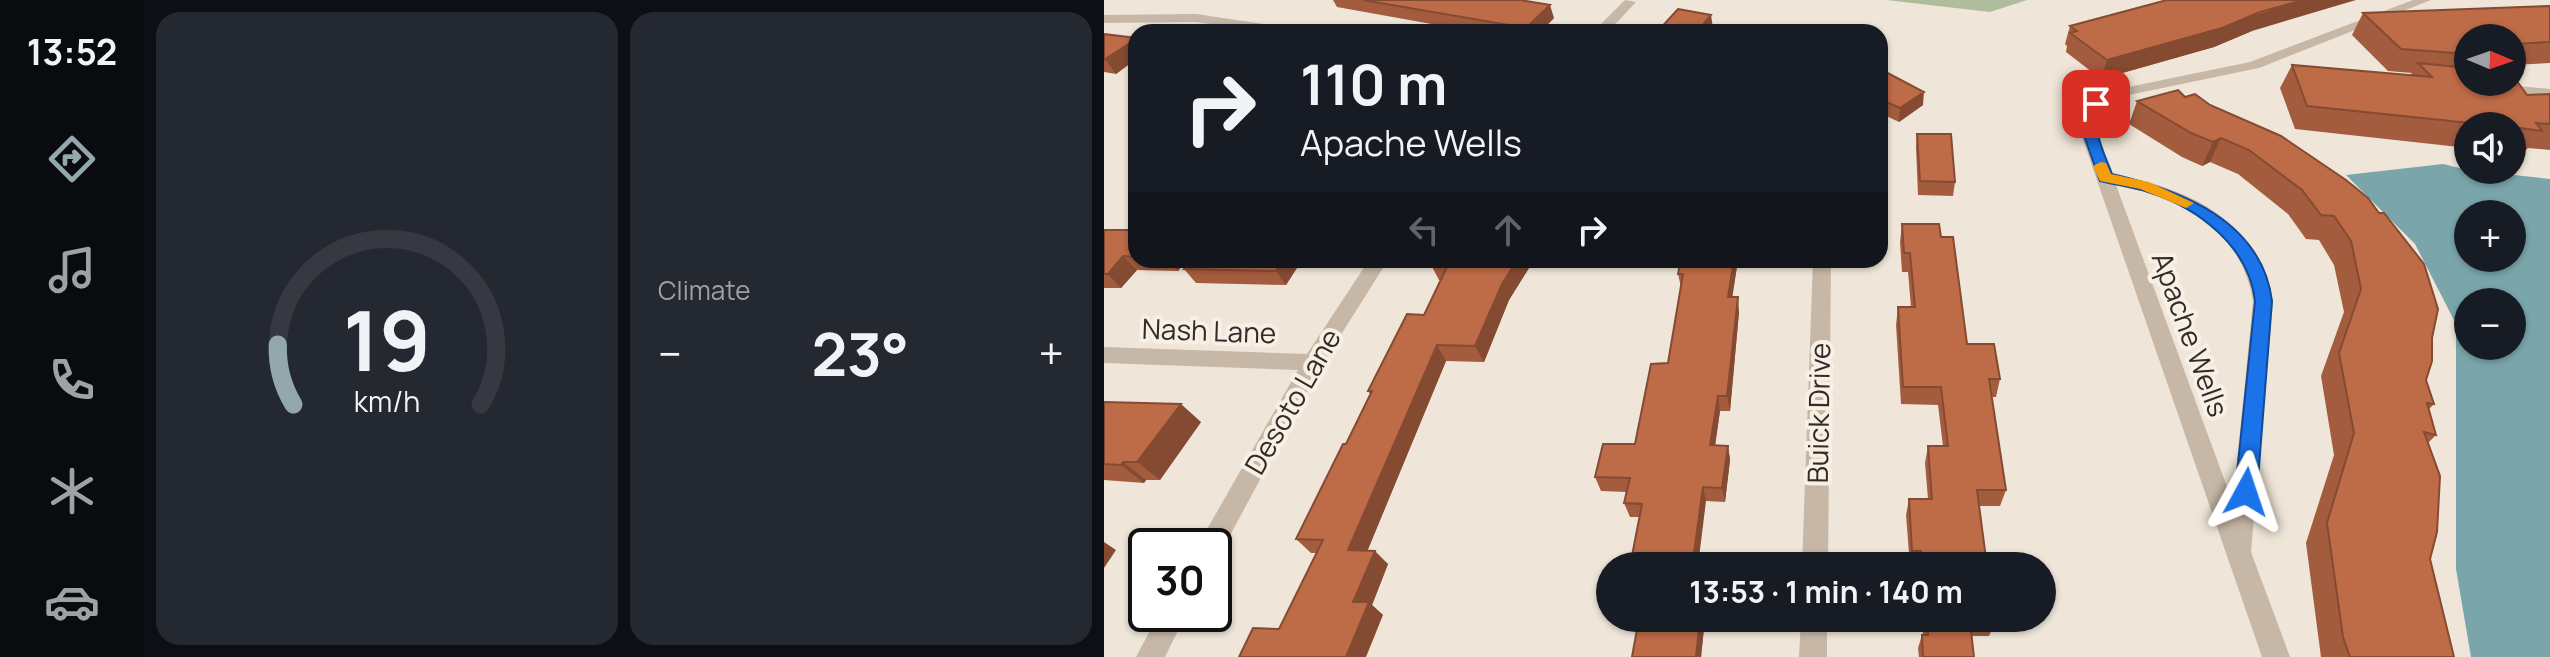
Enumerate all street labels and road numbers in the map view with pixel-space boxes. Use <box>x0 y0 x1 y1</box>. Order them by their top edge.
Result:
street label: Apache Wells <box>2144 246 2238 422</box>
street label: Nash Lane <box>1141 309 1277 351</box>
street label: Desoto Lane <box>1235 321 1349 481</box>
street label: Buick Drive <box>1798 342 1838 484</box>

